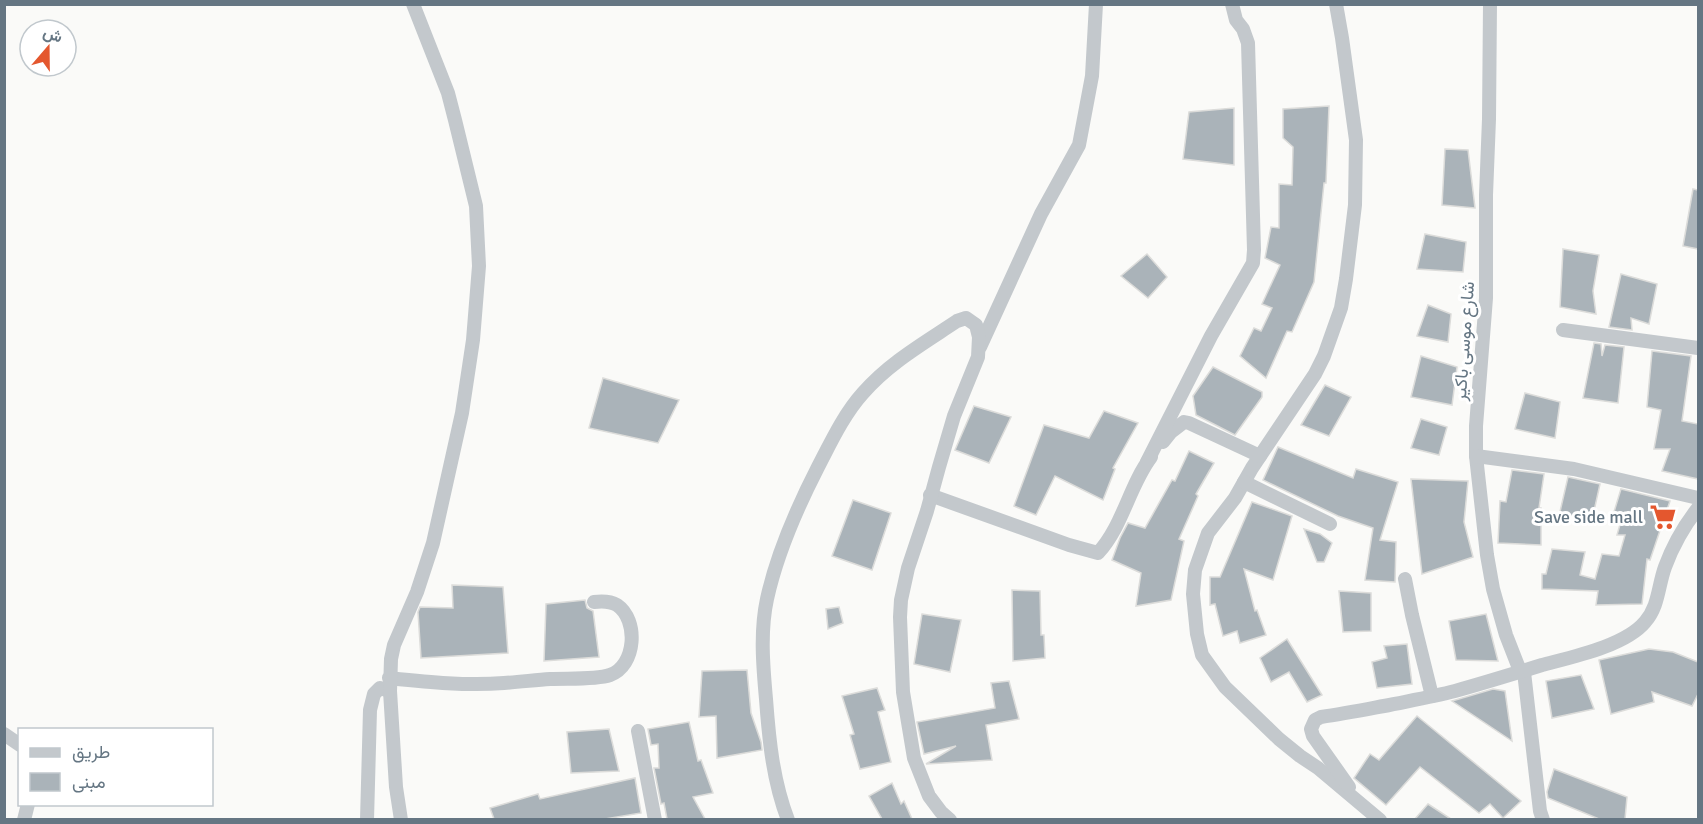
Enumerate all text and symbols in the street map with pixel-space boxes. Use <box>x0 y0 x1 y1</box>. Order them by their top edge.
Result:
north arrow <box>18 18 78 78</box>
text: ش <box>40 22 65 48</box>
street label: شارع موسى باكير <box>1449 281 1480 403</box>
supermarket icon: Save side mall <box>1648 502 1678 532</box>
place label: Save side mall <box>1534 506 1643 528</box>
legend <box>18 728 213 806</box>
text: طريق <box>72 741 110 763</box>
text: مبنى <box>72 771 106 793</box>

